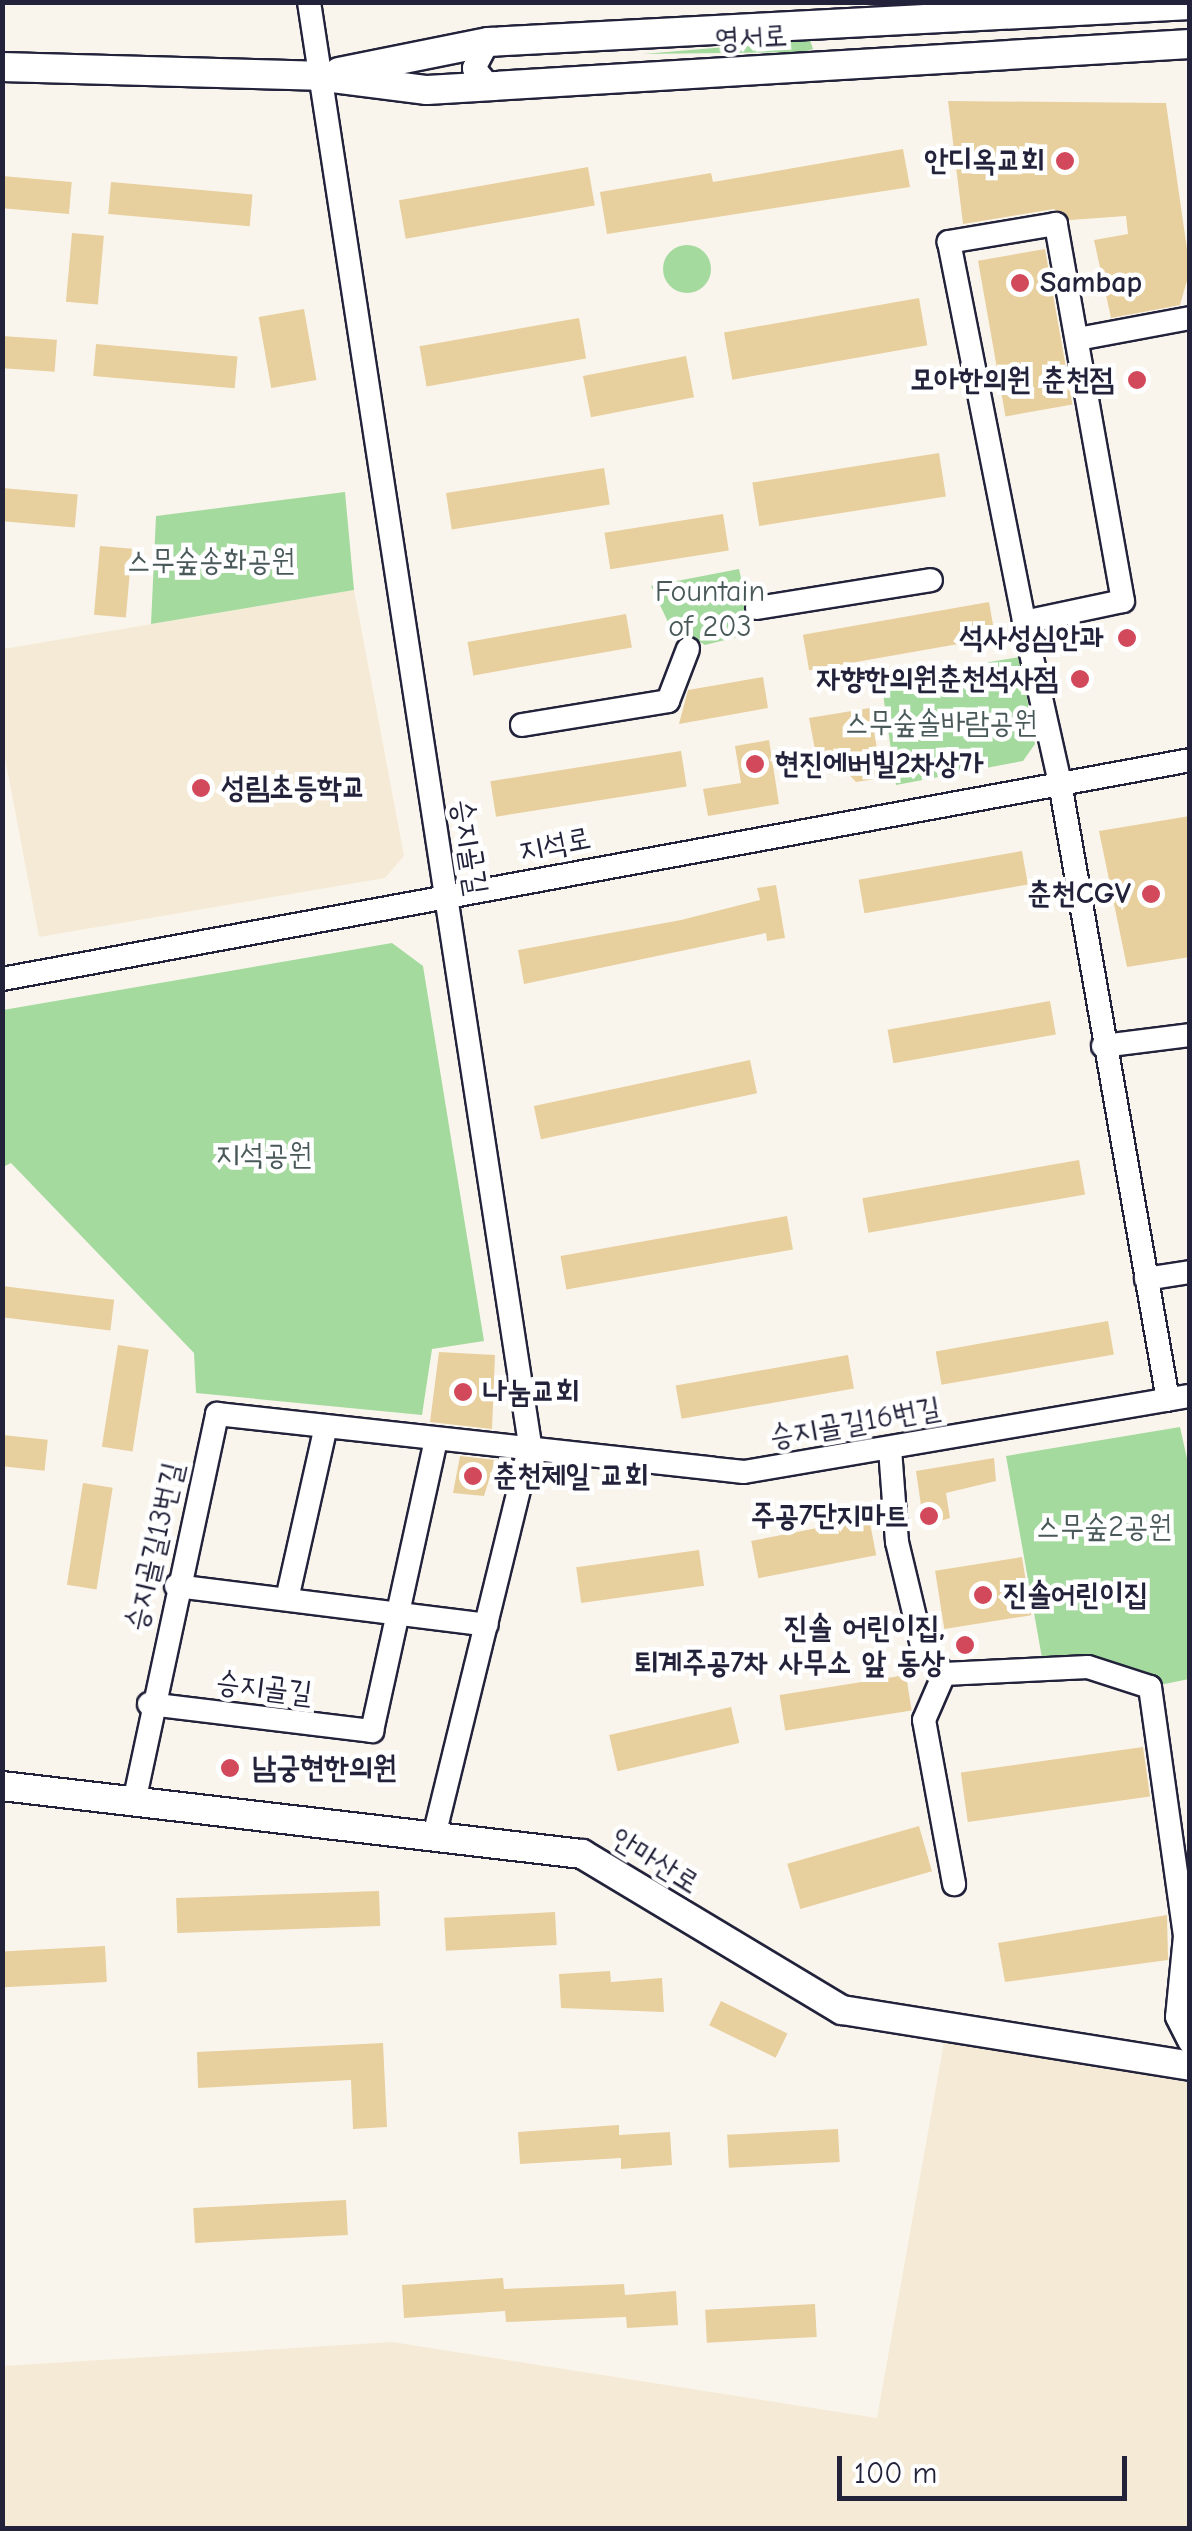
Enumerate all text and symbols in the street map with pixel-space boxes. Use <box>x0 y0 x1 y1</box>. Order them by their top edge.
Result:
street label: 영서로 <box>714 18 788 58</box>
place label: 안디옥교회 <box>924 143 1045 179</box>
marker: 안디옥교회 <box>1054 150 1076 172</box>
place label: Sambap <box>1040 265 1142 301</box>
marker: Sambap <box>1009 272 1031 294</box>
place label: 모아한의원 춘천점 <box>910 362 1114 398</box>
marker: 모아한의원 춘천점 <box>1124 367 1150 393</box>
park label: 스무숲송화공원 <box>127 543 295 579</box>
park label: Fountain of 203 <box>655 574 765 644</box>
place label: 석사성심안과 <box>959 620 1104 656</box>
marker: 석사성심안과 <box>1114 625 1140 651</box>
place label: 자향한의원춘천석사점 <box>817 661 1058 697</box>
marker: 자향한의원춘천석사점 <box>1067 666 1093 692</box>
park label: 스무숲솔바람공원 <box>844 705 1038 741</box>
place label: 현진에버빌2차상가 <box>775 746 983 782</box>
marker: 현진에버빌2차상가 <box>744 753 766 775</box>
place label: 성림초등학교 <box>221 770 366 806</box>
marker: 성림초등학교 <box>190 777 212 799</box>
street label: 승지골길 <box>444 796 494 898</box>
street label: 지석로 <box>516 820 594 870</box>
place label: 춘천CGV <box>1027 876 1131 912</box>
marker: 춘천CGV <box>1140 883 1162 905</box>
park label: 지석공원 <box>216 1137 312 1173</box>
place label: 나눔교회 <box>483 1374 580 1410</box>
marker: 나눔교회 <box>452 1381 474 1403</box>
street label: 승지골길16번길 <box>767 1390 943 1456</box>
place label: 춘천제일 교회 <box>493 1458 649 1494</box>
street label: 승지골길13번길 <box>118 1459 192 1635</box>
marker: 춘천제일 교회 <box>462 1465 484 1487</box>
place label: 주공7단지마트 <box>751 1498 909 1534</box>
marker: 주공7단지마트 <box>918 1505 940 1527</box>
park label: 스무숲2공원 <box>1036 1509 1172 1545</box>
place label: 진솔어린이집 <box>1003 1577 1148 1613</box>
marker: 진솔어린이집 <box>972 1584 994 1606</box>
place label: 진솔 어린이집, 퇴계주공7차 사무소 앞 동상 <box>634 1610 945 1680</box>
marker: 진솔 어린이집, 퇴계주공7차 사무소 앞 동상 <box>954 1634 976 1656</box>
street label: 승지골길 <box>214 1664 314 1712</box>
place label: 남궁현한의원 <box>252 1750 397 1786</box>
marker: 남궁현한의원 <box>217 1755 243 1781</box>
street label: 안마산로 <box>605 1820 705 1902</box>
scale bar <box>842 2436 1132 2498</box>
text: 100 m <box>854 2456 937 2491</box>

